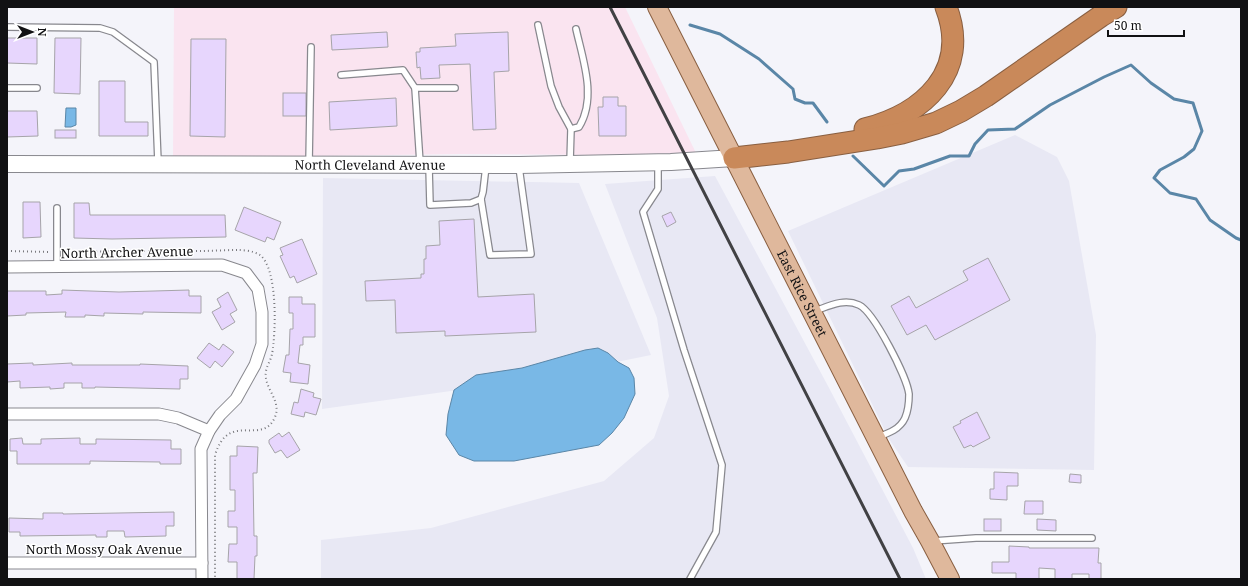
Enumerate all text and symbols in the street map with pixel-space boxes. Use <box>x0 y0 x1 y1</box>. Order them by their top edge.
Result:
north arrow <box>12 12 52 52</box>
scale bar <box>1108 12 1184 38</box>
text: 50 m <box>1114 17 1142 34</box>
text: N <box>35 28 50 37</box>
street label: North Cleveland Avenue <box>295 156 446 174</box>
street label: North Archer Avenue <box>61 242 193 262</box>
street label: East Rice Street <box>773 247 832 340</box>
street label: North Mossy Oak Avenue <box>26 540 182 558</box>

